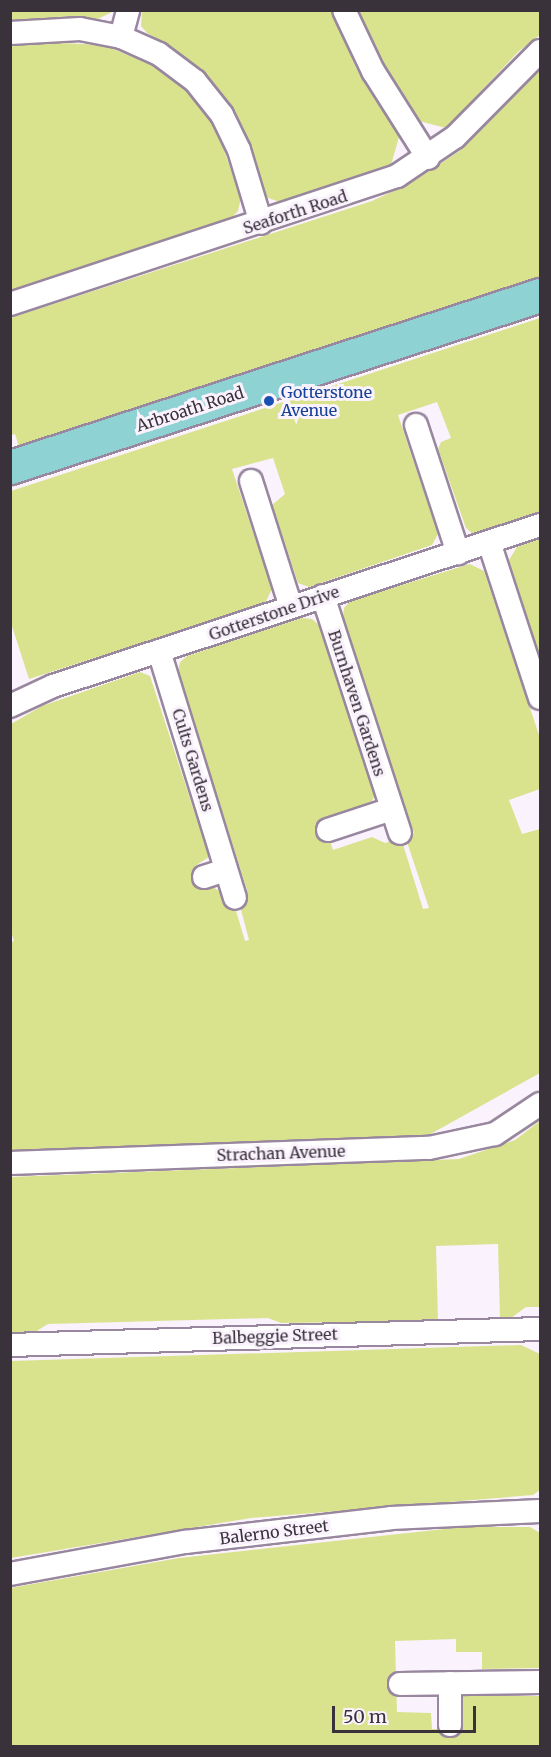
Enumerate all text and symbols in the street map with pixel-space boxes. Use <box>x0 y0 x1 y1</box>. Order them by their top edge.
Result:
street label: Seaforth Road <box>241 186 349 238</box>
place label: Gotterstone Avenue <box>281 382 372 420</box>
street label: Arbroath Road <box>134 383 246 435</box>
marker: Gotterstone Avenue <box>262 394 276 408</box>
street label: Gotterstone Drive <box>206 582 342 644</box>
street label: Burnhaven Gardens <box>324 628 390 778</box>
street label: Cults Gardens <box>168 706 218 814</box>
street label: Strachan Avenue <box>216 1141 346 1165</box>
street label: Balbeggie Street <box>212 1324 338 1348</box>
street label: Balerno Street <box>218 1516 330 1548</box>
scale bar <box>335 1694 479 1732</box>
text: 50 m <box>343 1705 387 1728</box>

